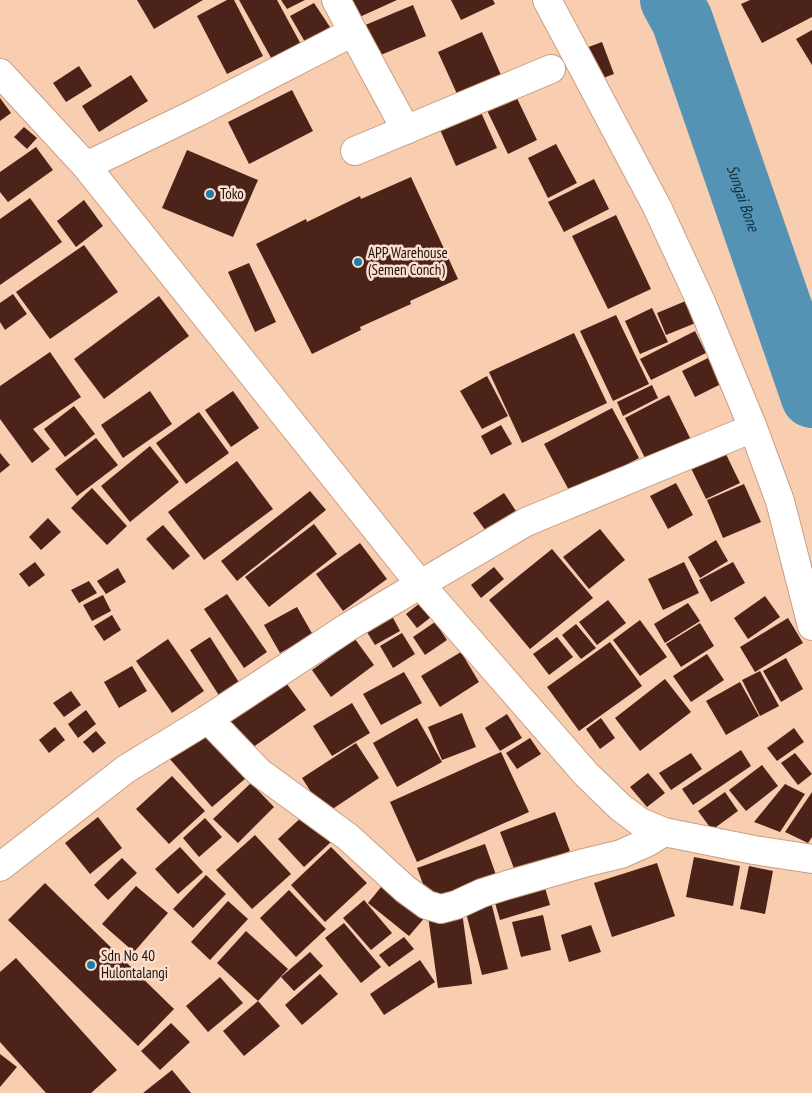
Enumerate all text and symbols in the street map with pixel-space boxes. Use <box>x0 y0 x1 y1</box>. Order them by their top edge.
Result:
water label: Sungai Bone <box>723 162 765 235</box>
place label: Toko <box>220 184 244 203</box>
marker: Toko <box>204 188 216 200</box>
place label: APP Warehouse (Semen Conch) <box>368 243 448 279</box>
marker: APP Warehouse (Semen Conch) <box>352 256 364 268</box>
place label: Sdn No 40 Hulontalangi <box>101 946 168 982</box>
marker: Sdn No 40 Hulontalangi <box>85 959 97 971</box>

